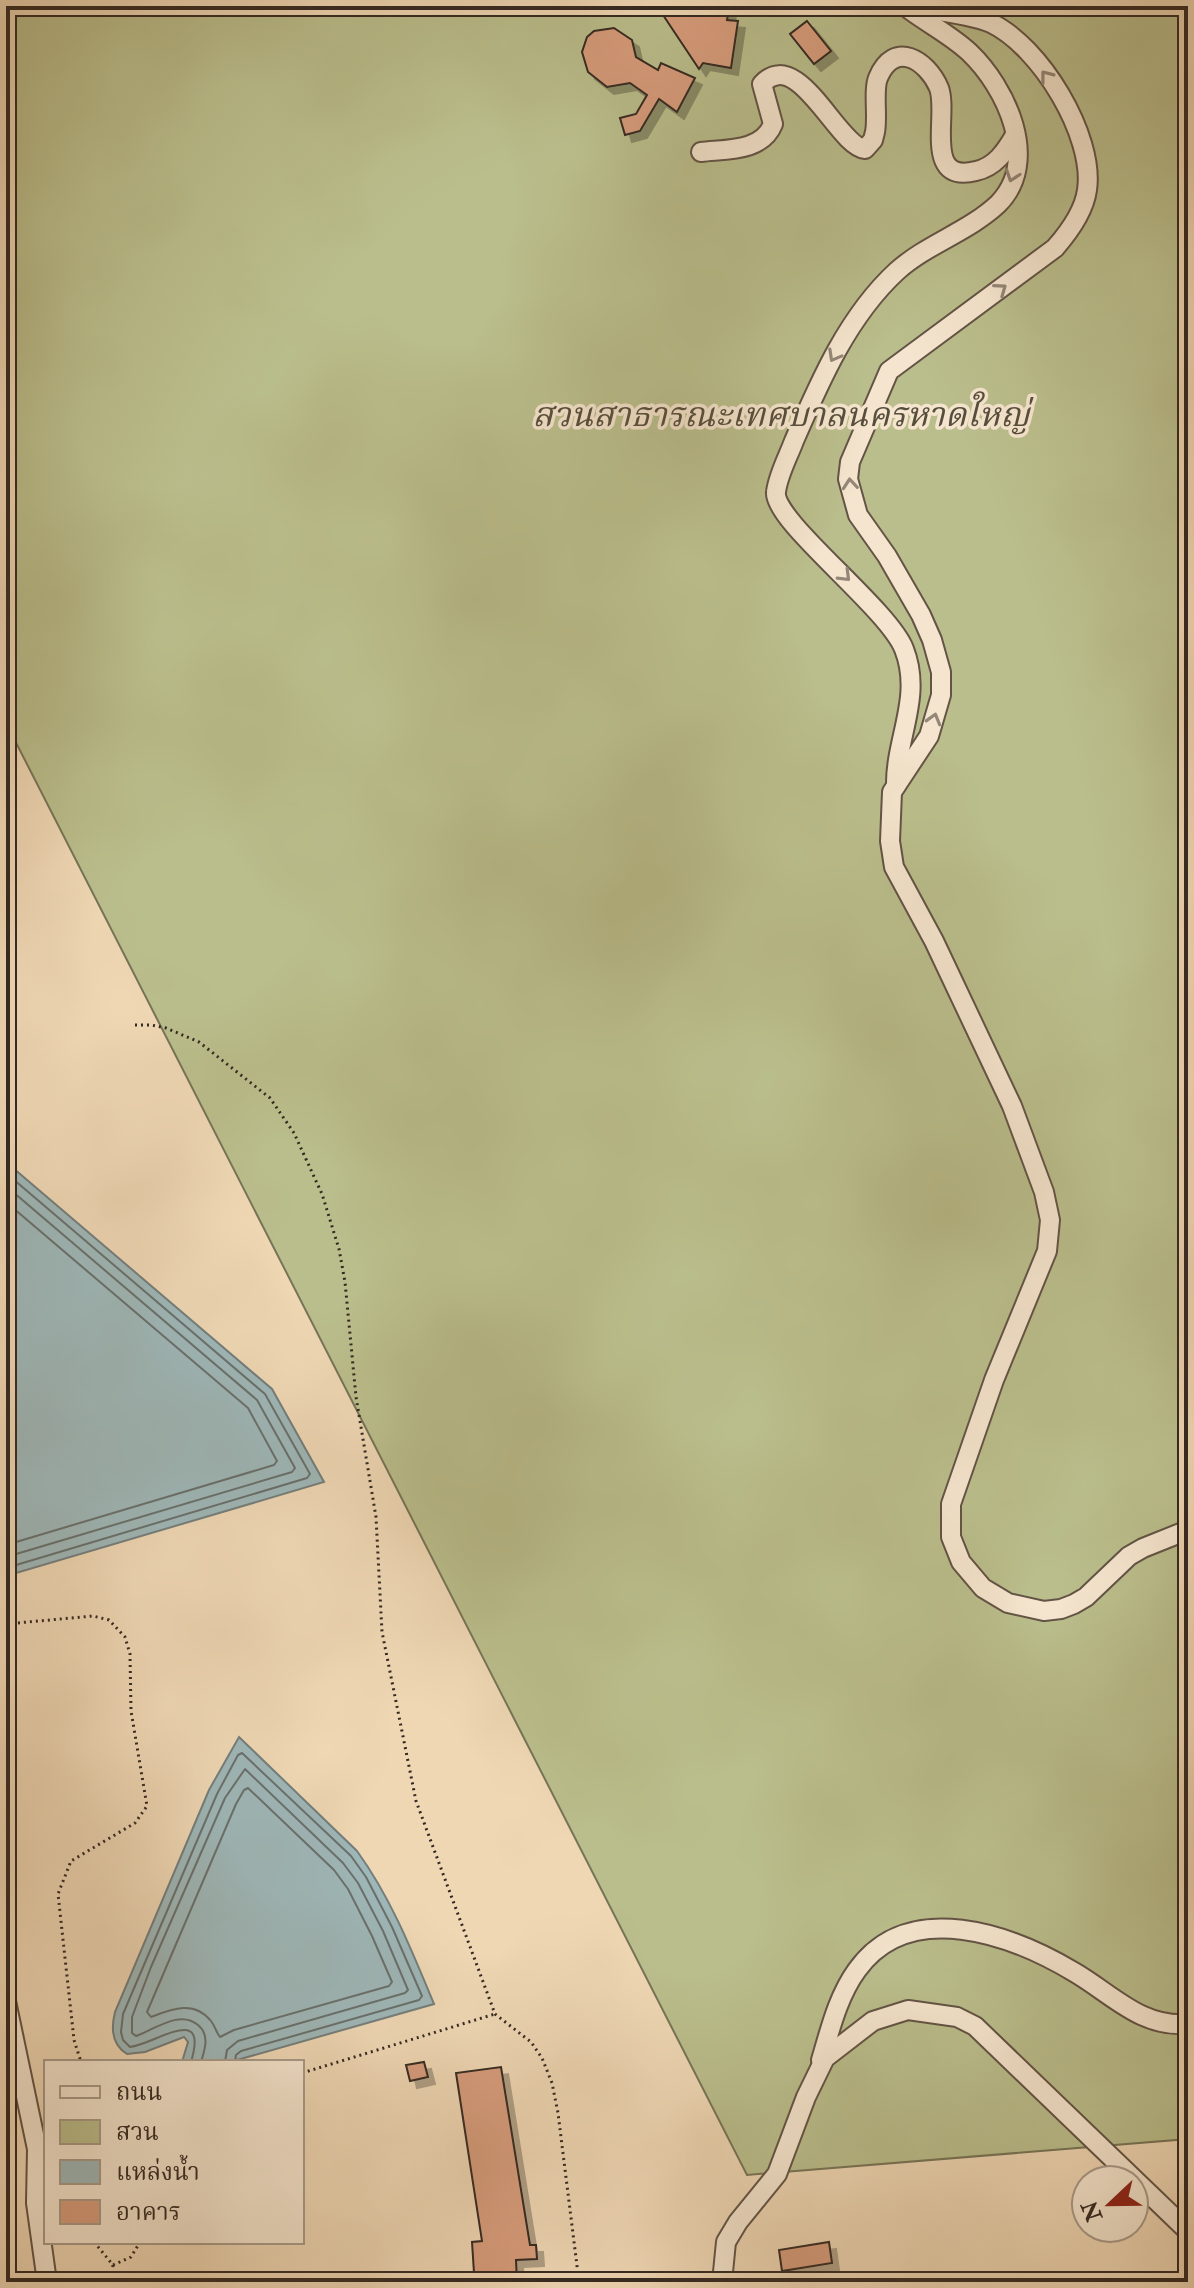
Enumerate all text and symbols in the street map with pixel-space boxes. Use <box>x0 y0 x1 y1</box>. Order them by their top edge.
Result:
one-way arrow <box>1041 71 1056 85</box>
one-way arrow <box>1006 168 1022 182</box>
one-way arrow <box>993 285 1007 299</box>
one-way arrow <box>828 348 844 362</box>
park label: สวนสาธารณะเทศบาลนครหาดใหญ่ <box>532 391 1035 437</box>
one-way arrow <box>842 477 859 490</box>
one-way arrow <box>836 567 850 582</box>
one-way arrow <box>925 713 942 727</box>
legend <box>44 2060 304 2244</box>
text: ถนน <box>116 2077 162 2108</box>
text: สวน <box>116 2117 159 2148</box>
text: แหล่งน้ำ <box>116 2154 200 2188</box>
north arrow <box>1070 2164 1150 2244</box>
text: N <box>1076 2196 1109 2226</box>
text: อาคาร <box>116 2197 181 2228</box>

